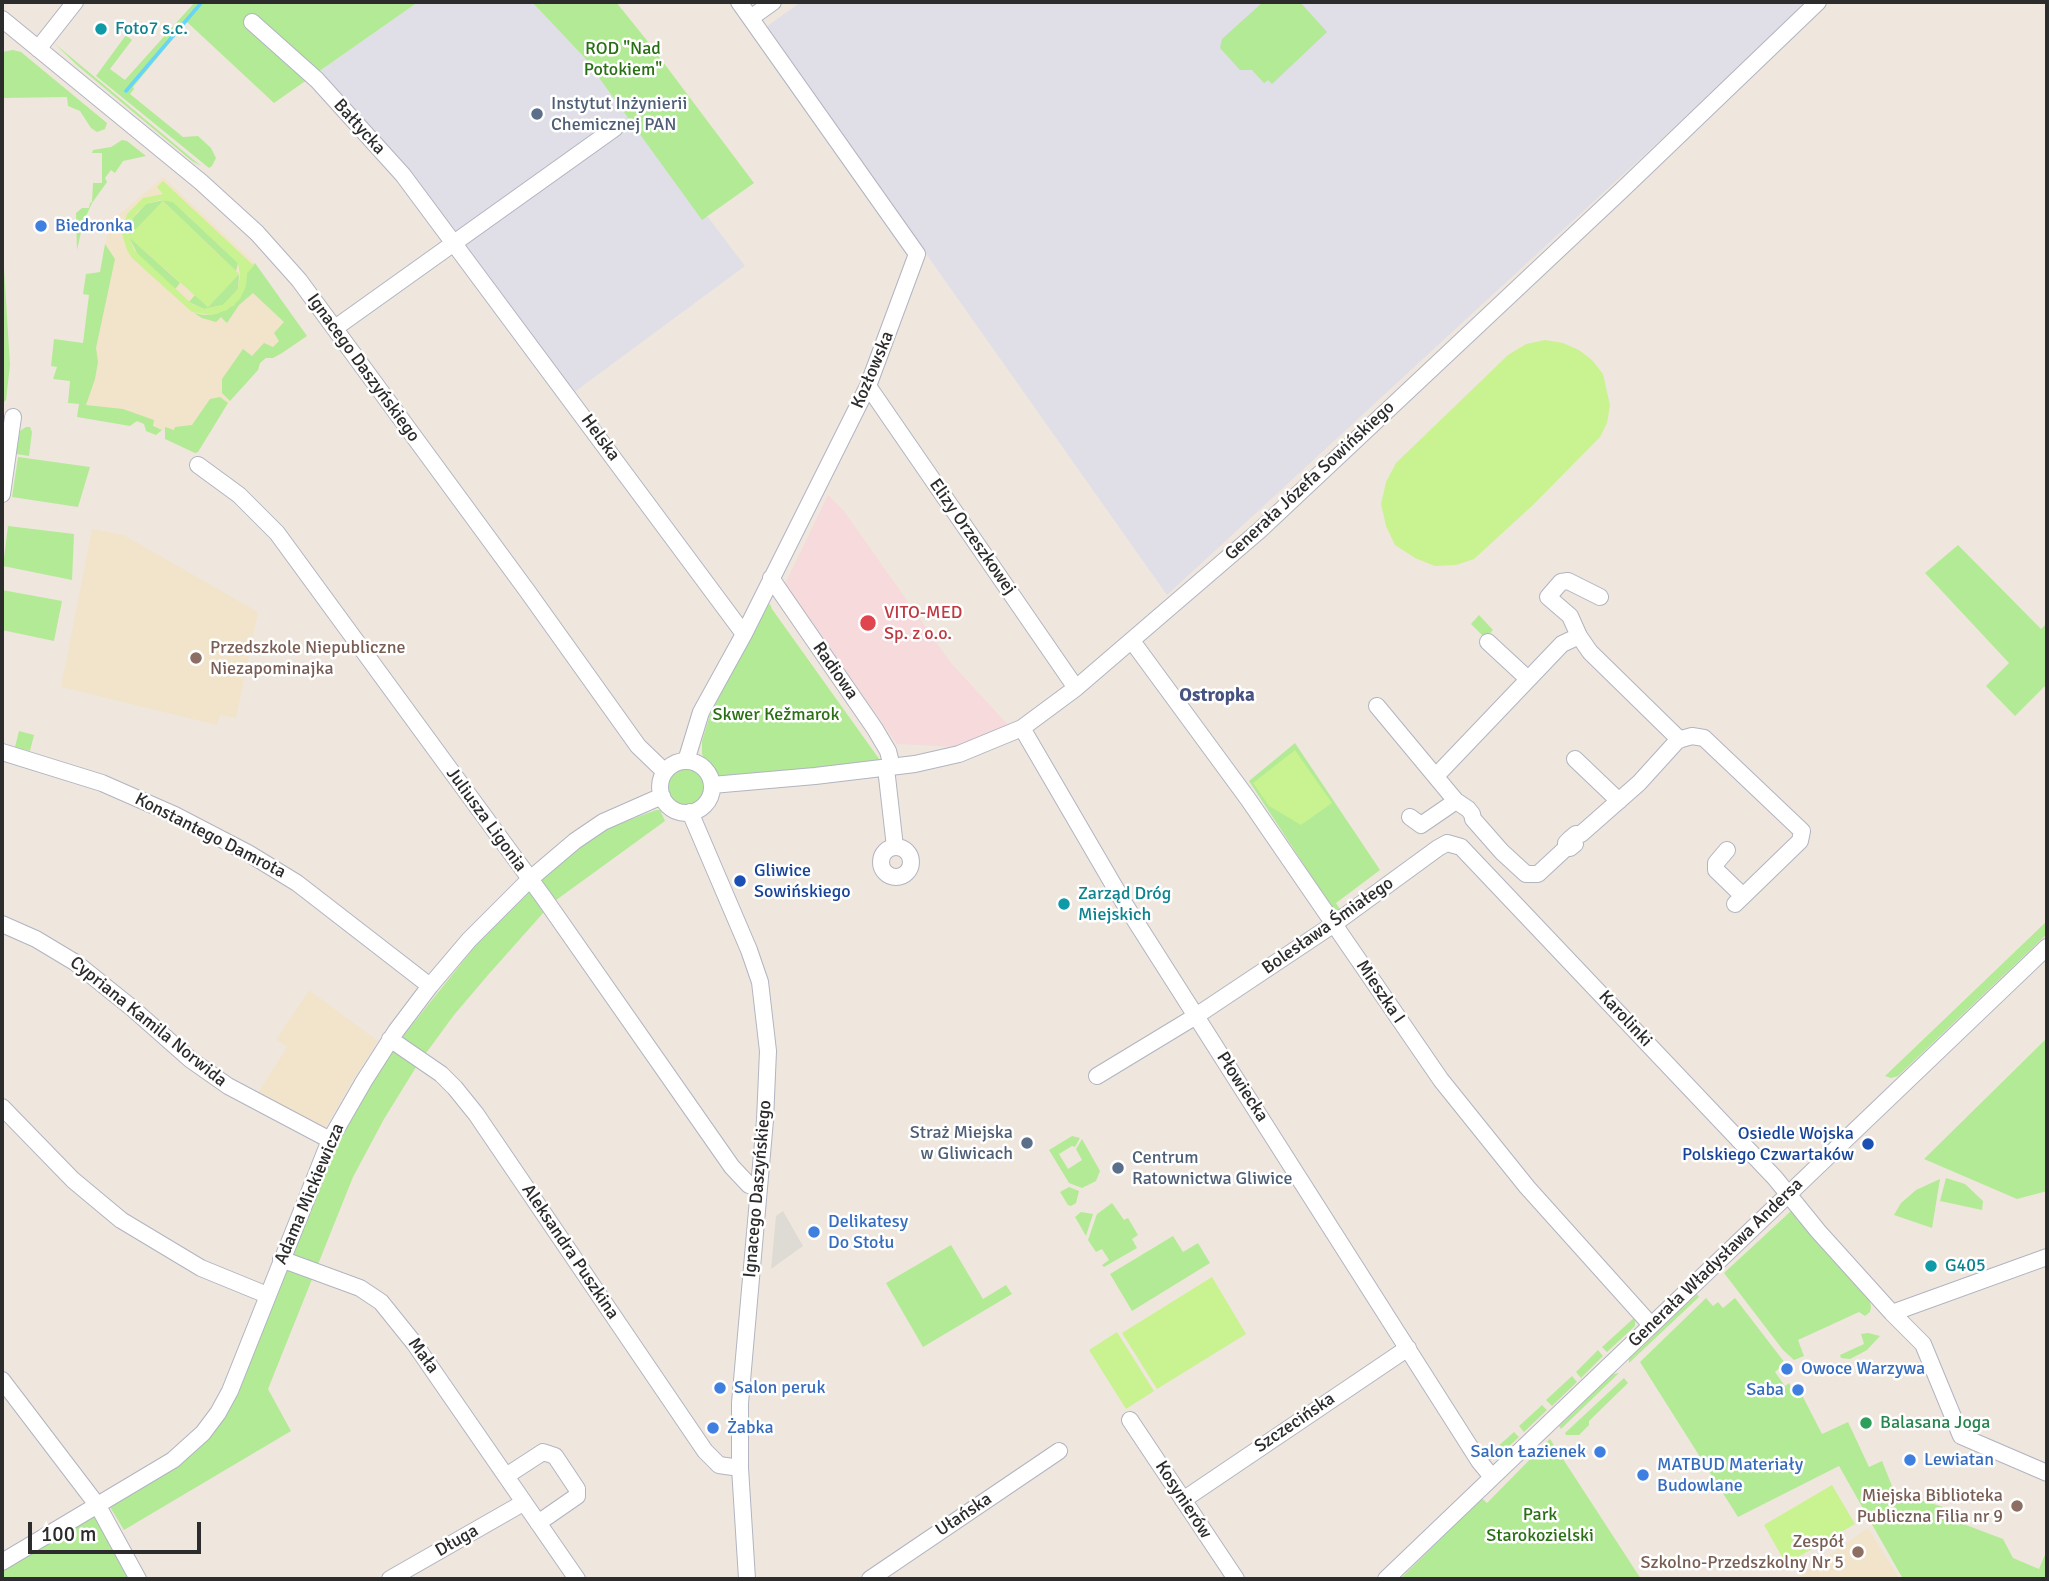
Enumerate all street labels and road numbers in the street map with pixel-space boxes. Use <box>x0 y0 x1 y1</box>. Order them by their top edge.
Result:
street label: Bałtycka <box>328 95 390 159</box>
street label: Ignacego Daszyńskiego <box>302 290 424 446</box>
street label: Kozłowska <box>847 328 899 412</box>
street label: Generała Józefa Sowińskiego <box>1221 397 1399 565</box>
street label: Helska <box>576 410 624 466</box>
street label: Elizy Orzeszkowej <box>924 475 1020 599</box>
street label: Radiowa <box>807 638 863 704</box>
street label: Juliusza Ligonia <box>441 764 531 876</box>
street label: Konstantego Damrota <box>131 789 289 883</box>
street label: Bolesława Śmiałego <box>1258 873 1398 979</box>
street label: Cypriana Kamila Norwida <box>65 952 231 1092</box>
street label: Mieszka I <box>1351 956 1409 1028</box>
street label: Karolinki <box>1594 986 1656 1052</box>
street label: Płowiecka <box>1211 1048 1273 1126</box>
street label: Ignacego Daszyńskiego <box>739 1099 777 1279</box>
street label: Adama Mickiewicza <box>271 1120 349 1268</box>
street label: Generała Władysława Andersa <box>1624 1174 1808 1352</box>
street label: Aleksandra Puszkina <box>517 1180 623 1324</box>
street label: Mała <box>403 1334 443 1378</box>
street label: Szczecińska <box>1251 1388 1339 1458</box>
street label: Kosynierów <box>1150 1457 1216 1543</box>
street label: Ułańska <box>932 1488 996 1542</box>
street label: Długa <box>432 1520 482 1562</box>

